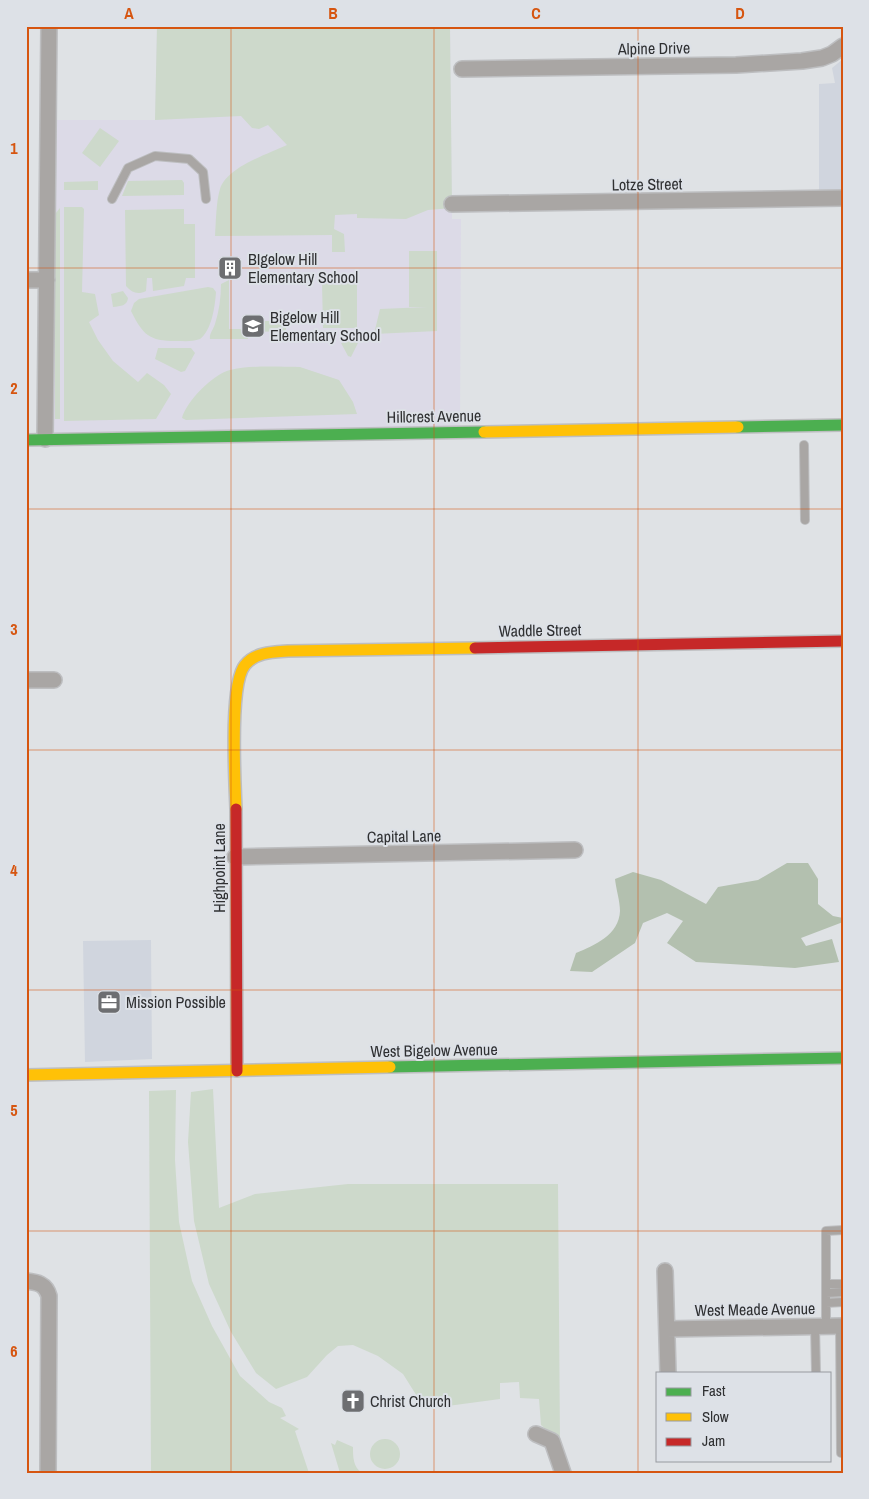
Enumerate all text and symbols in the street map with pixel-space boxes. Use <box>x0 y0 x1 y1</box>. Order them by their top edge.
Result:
text: A <box>124 2 134 24</box>
text: B <box>328 2 338 24</box>
text: C <box>531 2 541 24</box>
text: D <box>735 2 745 24</box>
street label: Alpine Drive <box>617 36 690 60</box>
text: 1 <box>10 137 18 159</box>
street label: Lotze Street <box>611 172 683 196</box>
place label: BIgelow Hill Elementary School <box>248 248 358 288</box>
building icon: BIgelow Hill Elementary School <box>217 255 243 281</box>
place label: Bigelow Hill Elementary School <box>270 306 380 346</box>
school or university icon: Bigelow Hill Elementary School <box>240 313 266 339</box>
text: 2 <box>10 377 18 399</box>
street label: Hillcrest Avenue <box>387 404 481 428</box>
text: 3 <box>10 618 18 640</box>
street label: Waddle Street <box>498 618 582 642</box>
street label: Highpoint Lane <box>208 823 230 913</box>
street label: Capital Lane <box>367 824 441 848</box>
text: 4 <box>10 859 18 881</box>
office icon: Mission Possible <box>96 989 122 1015</box>
place label: Mission Possible <box>126 991 226 1013</box>
street label: West Bigelow Avenue <box>370 1038 498 1062</box>
text: 5 <box>10 1099 18 1121</box>
street label: West Meade Avenue <box>695 1297 815 1321</box>
text: 6 <box>10 1340 18 1362</box>
legend <box>656 1372 832 1462</box>
text: Fast <box>702 1380 726 1401</box>
church icon: Christ Church <box>340 1388 366 1414</box>
place label: Christ Church <box>370 1390 451 1412</box>
text: Slow <box>702 1406 729 1427</box>
text: Jam <box>702 1430 725 1451</box>

